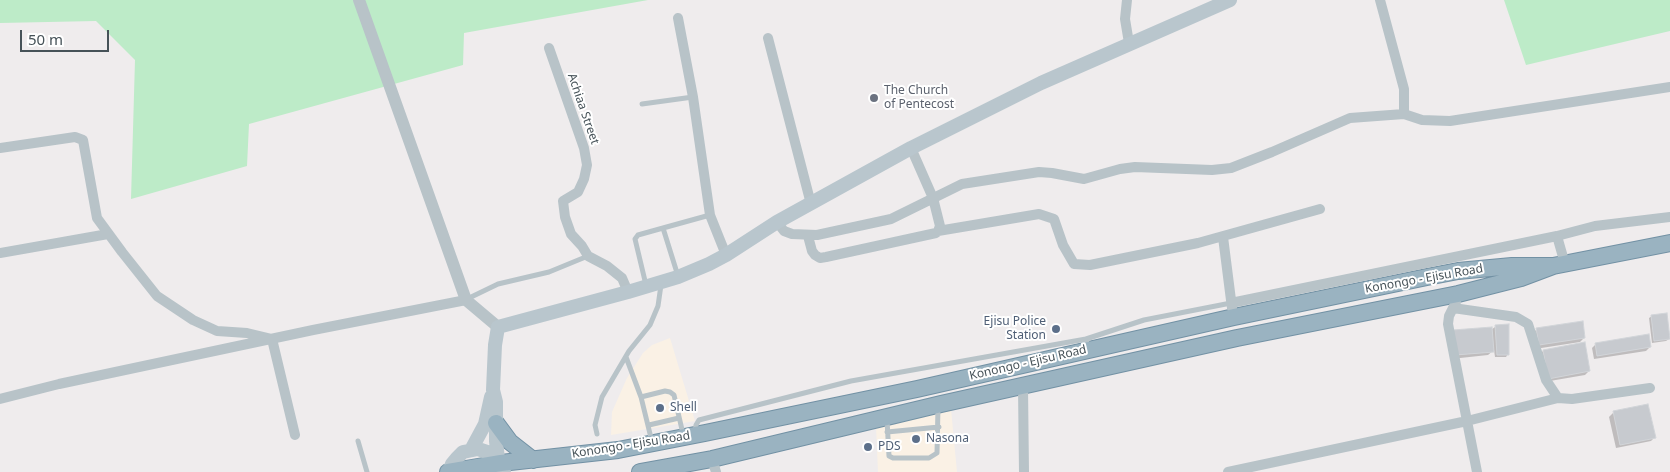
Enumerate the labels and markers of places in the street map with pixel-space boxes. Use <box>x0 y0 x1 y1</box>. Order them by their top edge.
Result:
place label: The Church of Pentecost <box>884 84 954 112</box>
marker: The Church of Pentecost <box>868 92 880 104</box>
place label: Ejisu Police Station <box>984 315 1046 343</box>
marker: Ejisu Police Station <box>1050 323 1062 335</box>
place label: Shell <box>670 401 697 415</box>
marker: Shell <box>654 402 666 414</box>
place label: Nasona <box>926 432 969 446</box>
marker: Nasona <box>910 433 922 445</box>
place label: PDS <box>878 440 901 454</box>
marker: PDS <box>862 441 874 453</box>

